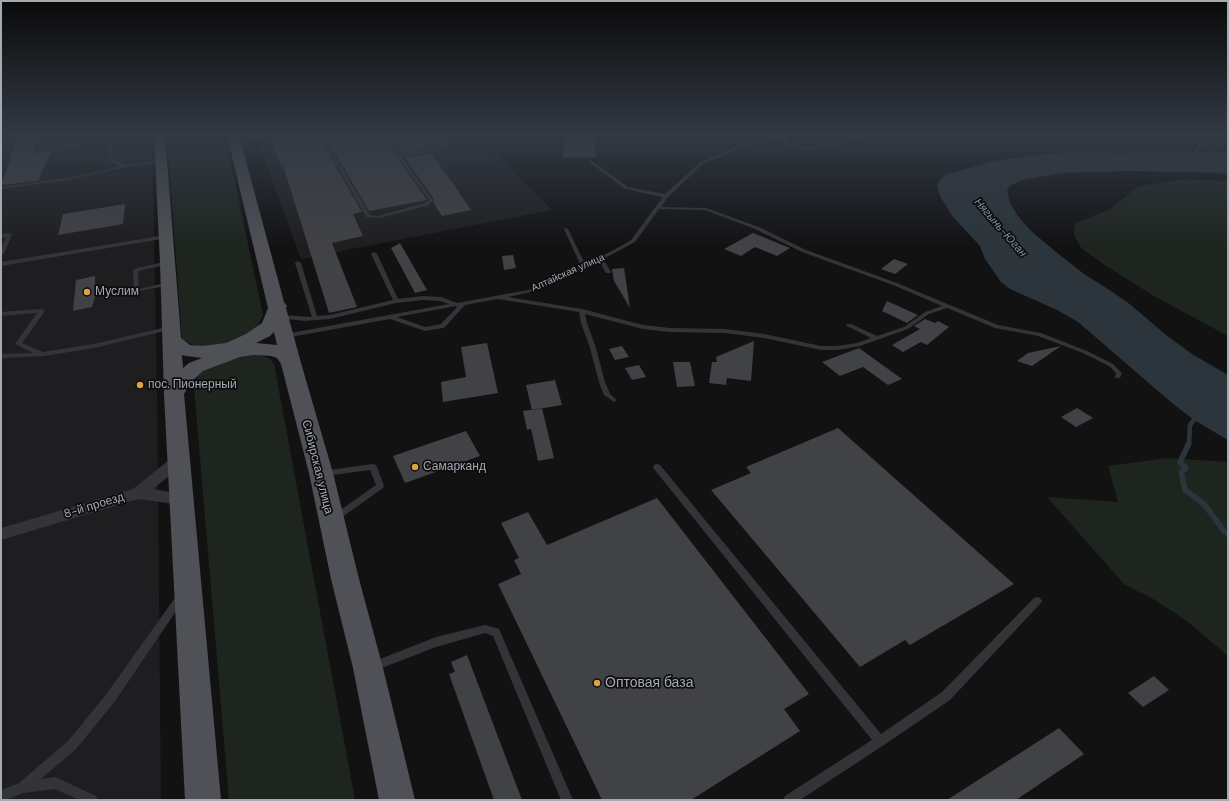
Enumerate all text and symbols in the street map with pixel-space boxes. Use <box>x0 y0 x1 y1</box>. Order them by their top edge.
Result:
water label: Нягынь-Юган <box>971 196 1029 260</box>
street label: Алтайская улица <box>530 251 606 295</box>
place label: Муслим <box>95 285 139 299</box>
marker: Муслим <box>82 287 92 297</box>
place label: пос. Пионерный <box>148 378 237 392</box>
marker: пос. Пионерный <box>135 380 145 390</box>
street label: Сибирская улица <box>298 418 336 516</box>
place label: Самарканд <box>423 460 486 474</box>
marker: Самарканд <box>410 462 420 472</box>
street label: 8-й проезд <box>62 490 126 522</box>
place label: Оптовая база <box>605 675 693 691</box>
marker: Оптовая база <box>592 678 602 688</box>

